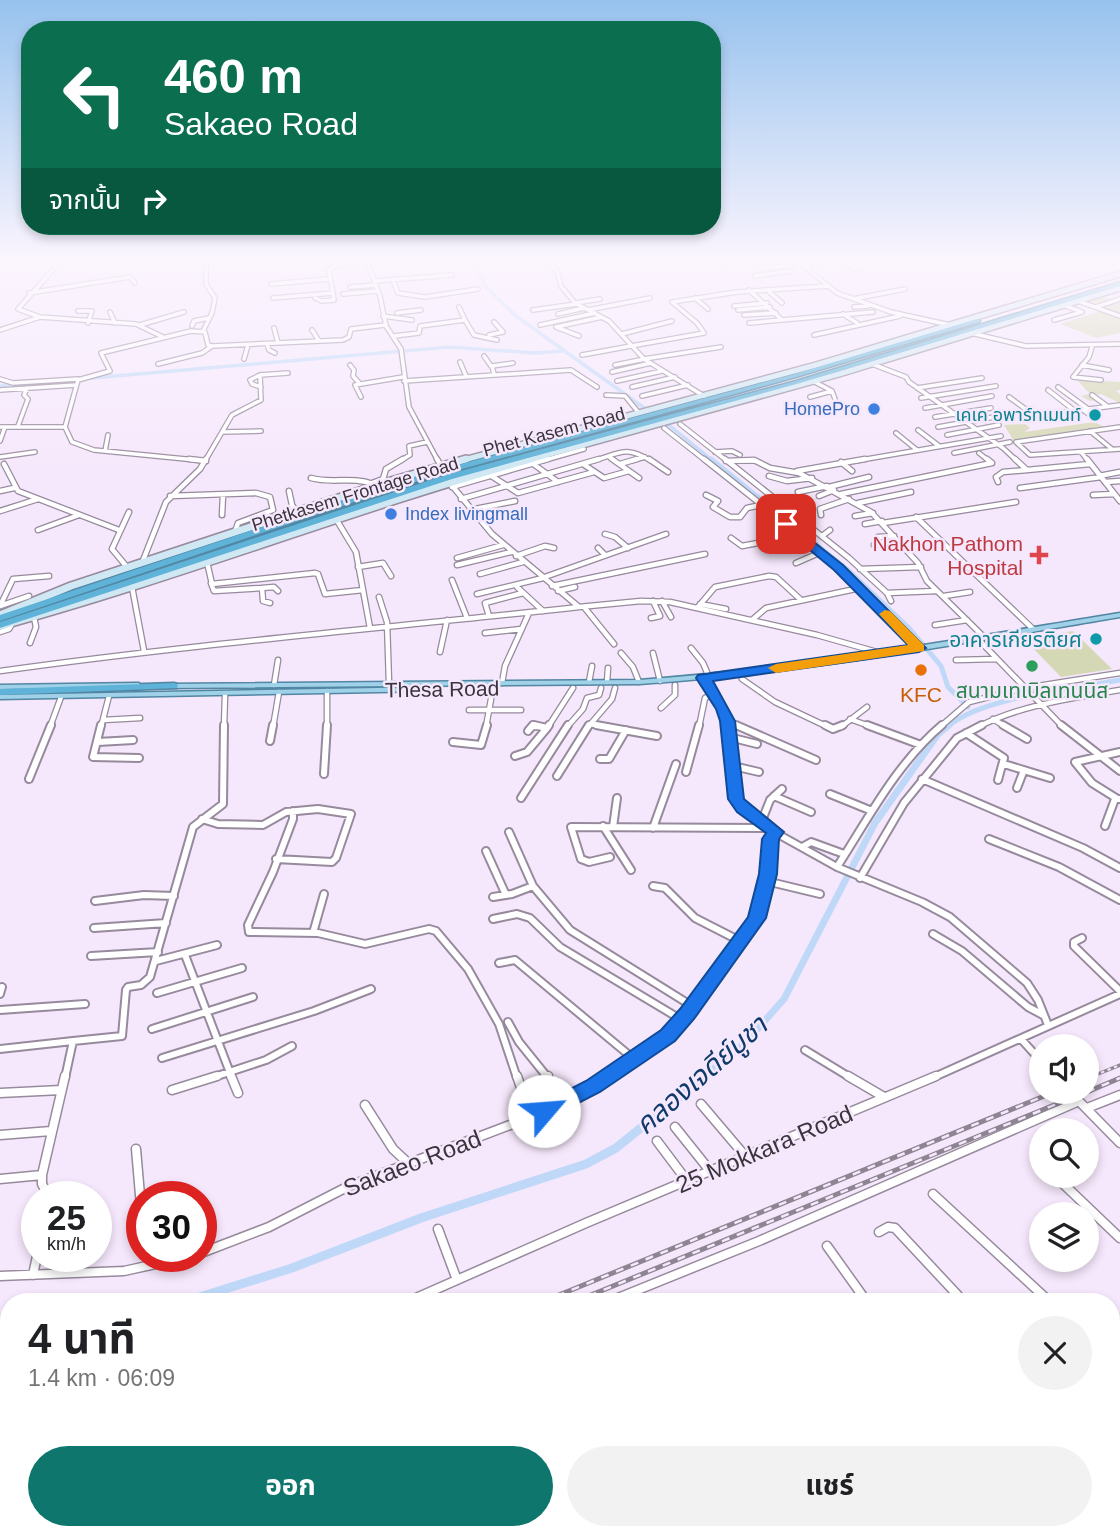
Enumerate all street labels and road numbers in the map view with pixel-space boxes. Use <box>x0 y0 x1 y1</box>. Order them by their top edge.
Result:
street label: Phet Kasem Road <box>481 403 627 461</box>
street label: Phetkasem Frontage Road <box>249 453 461 535</box>
street label: Thesa Road <box>385 677 499 701</box>
street label: 25 Mokkara Road <box>672 1100 856 1198</box>
street label: Sakaeo Road <box>339 1124 485 1202</box>

